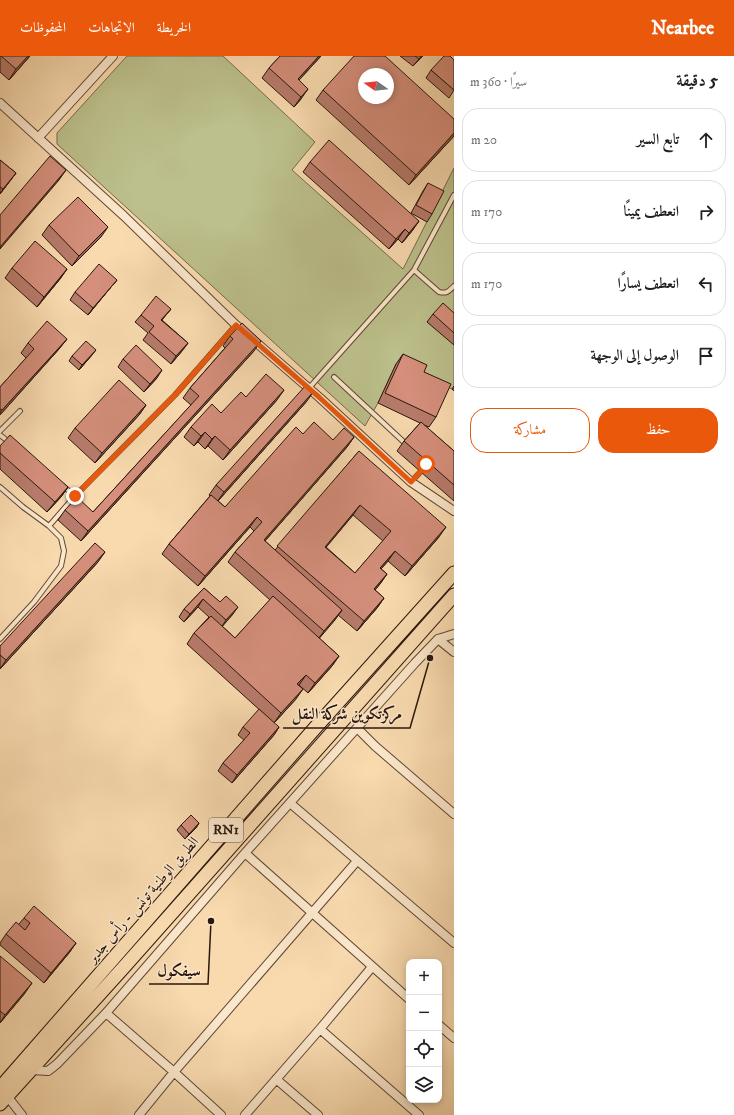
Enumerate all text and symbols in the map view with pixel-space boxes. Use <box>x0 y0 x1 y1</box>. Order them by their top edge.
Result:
text: Nearbee <box>651 17 714 40</box>
text: المحفوظات <box>20 19 66 37</box>
text: الاتجاهات <box>88 19 135 37</box>
text: الخريطة <box>157 19 191 37</box>
north arrow <box>358 68 394 104</box>
text: 5 دقيقة <box>676 70 718 92</box>
text: سيرًا · 360 m <box>470 74 527 90</box>
icon: ahead <box>695 129 717 151</box>
text: تابع السير <box>637 130 679 149</box>
text: 20 m <box>471 132 497 148</box>
icon: right <box>695 201 717 223</box>
text: انعطف يمينًا <box>624 202 679 221</box>
text: 170 m <box>471 204 502 220</box>
icon: left <box>695 273 717 295</box>
text: انعطف يسارًا <box>618 274 679 293</box>
text: 170 m <box>471 276 502 292</box>
icon: arrive <box>695 345 717 367</box>
text: الوصول إلى الوجهة <box>590 346 679 365</box>
button: مشاركة <box>470 408 590 453</box>
button: حفظ <box>598 408 718 453</box>
route start <box>417 455 435 473</box>
route end <box>66 487 84 505</box>
callout: مركزتكوين شركة النقل <box>283 700 410 728</box>
text: مركزتكوين شركة النقل <box>292 704 402 725</box>
road number: RN1 <box>209 818 243 842</box>
street label: الطريق الوطنية تونس - رأس جدير <box>80 832 203 969</box>
callout: سيفكول <box>149 956 208 984</box>
map controls <box>406 959 442 1103</box>
button: + <box>406 959 442 995</box>
text: سيفكول <box>157 961 201 981</box>
button: − <box>406 995 442 1031</box>
button: locate <box>406 1031 442 1067</box>
button: layers <box>406 1067 442 1103</box>

